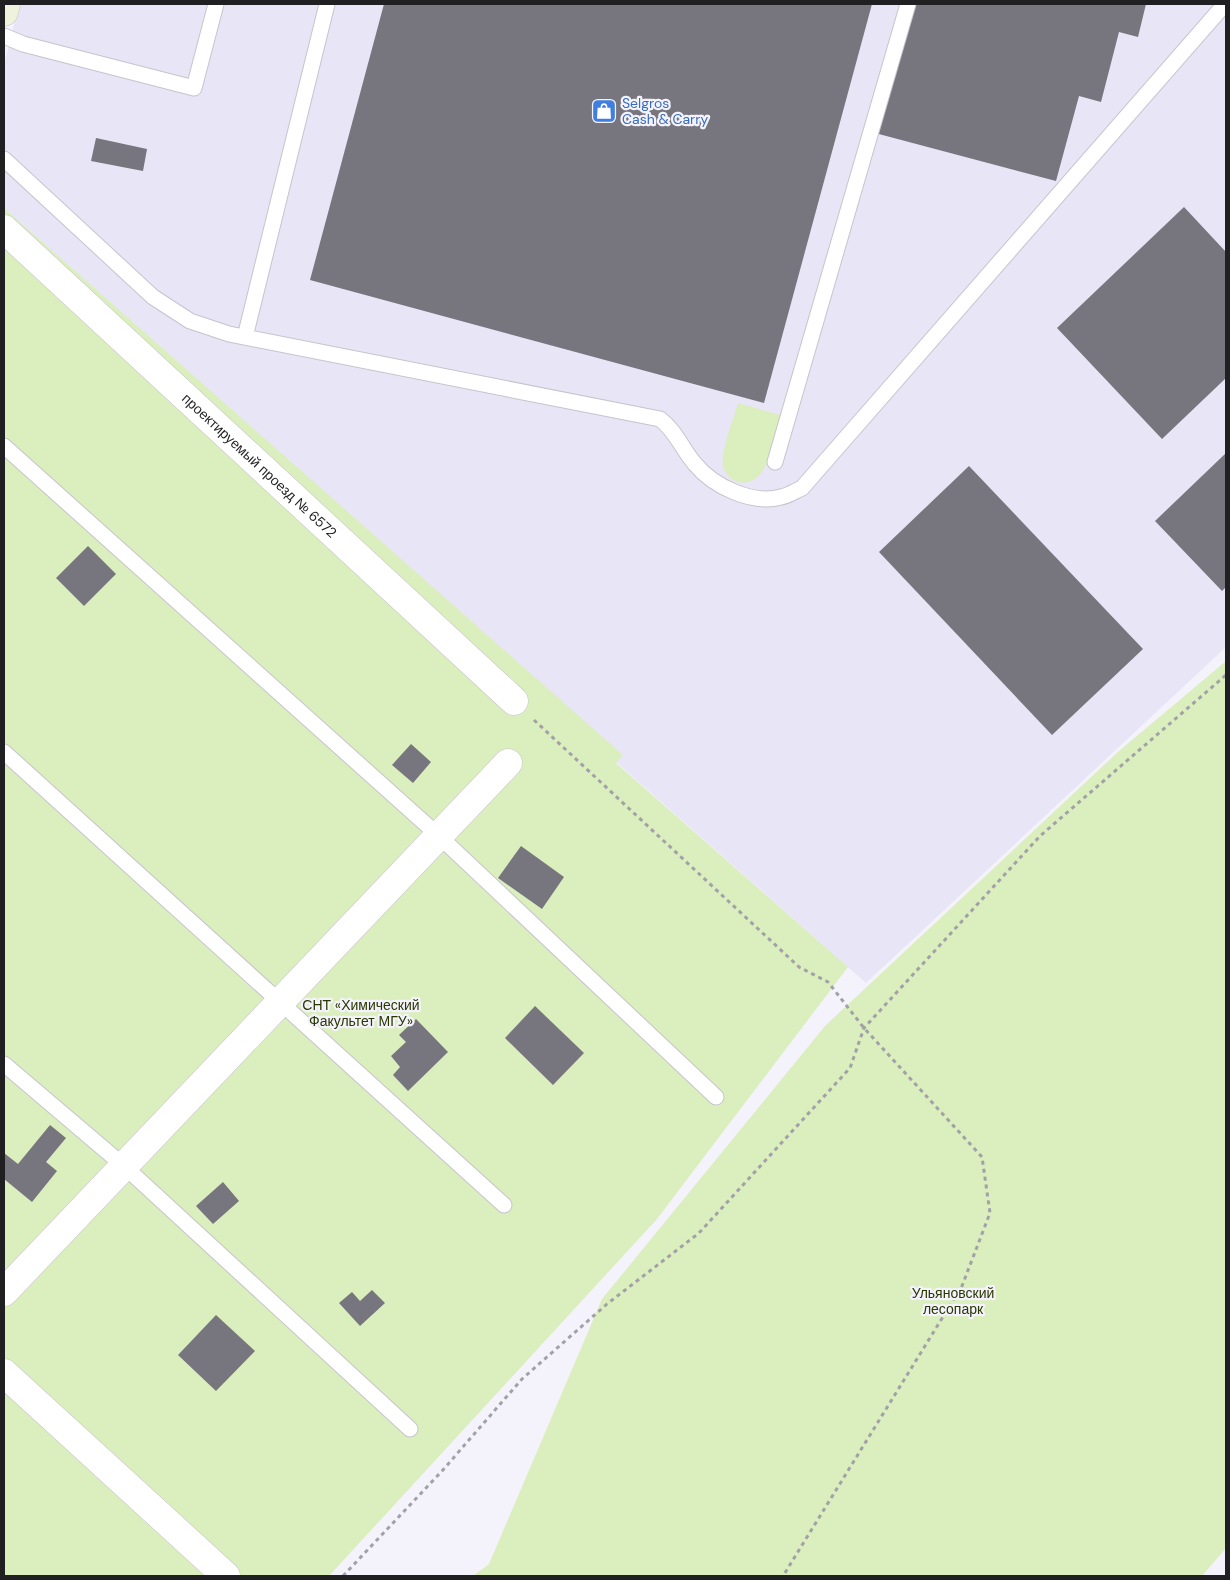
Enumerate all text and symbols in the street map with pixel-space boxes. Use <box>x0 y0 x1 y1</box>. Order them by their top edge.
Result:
place label: Selgros Cash & Carry <box>622 94 708 128</box>
shop icon: Selgros Cash & Carry <box>591 98 617 124</box>
street label: проектируемый проезд № 6572 <box>178 389 341 541</box>
park label: СНТ «Химический Факультет МГУ» <box>302 996 420 1030</box>
park label: Ульяновский лесопарк <box>912 1284 994 1318</box>

